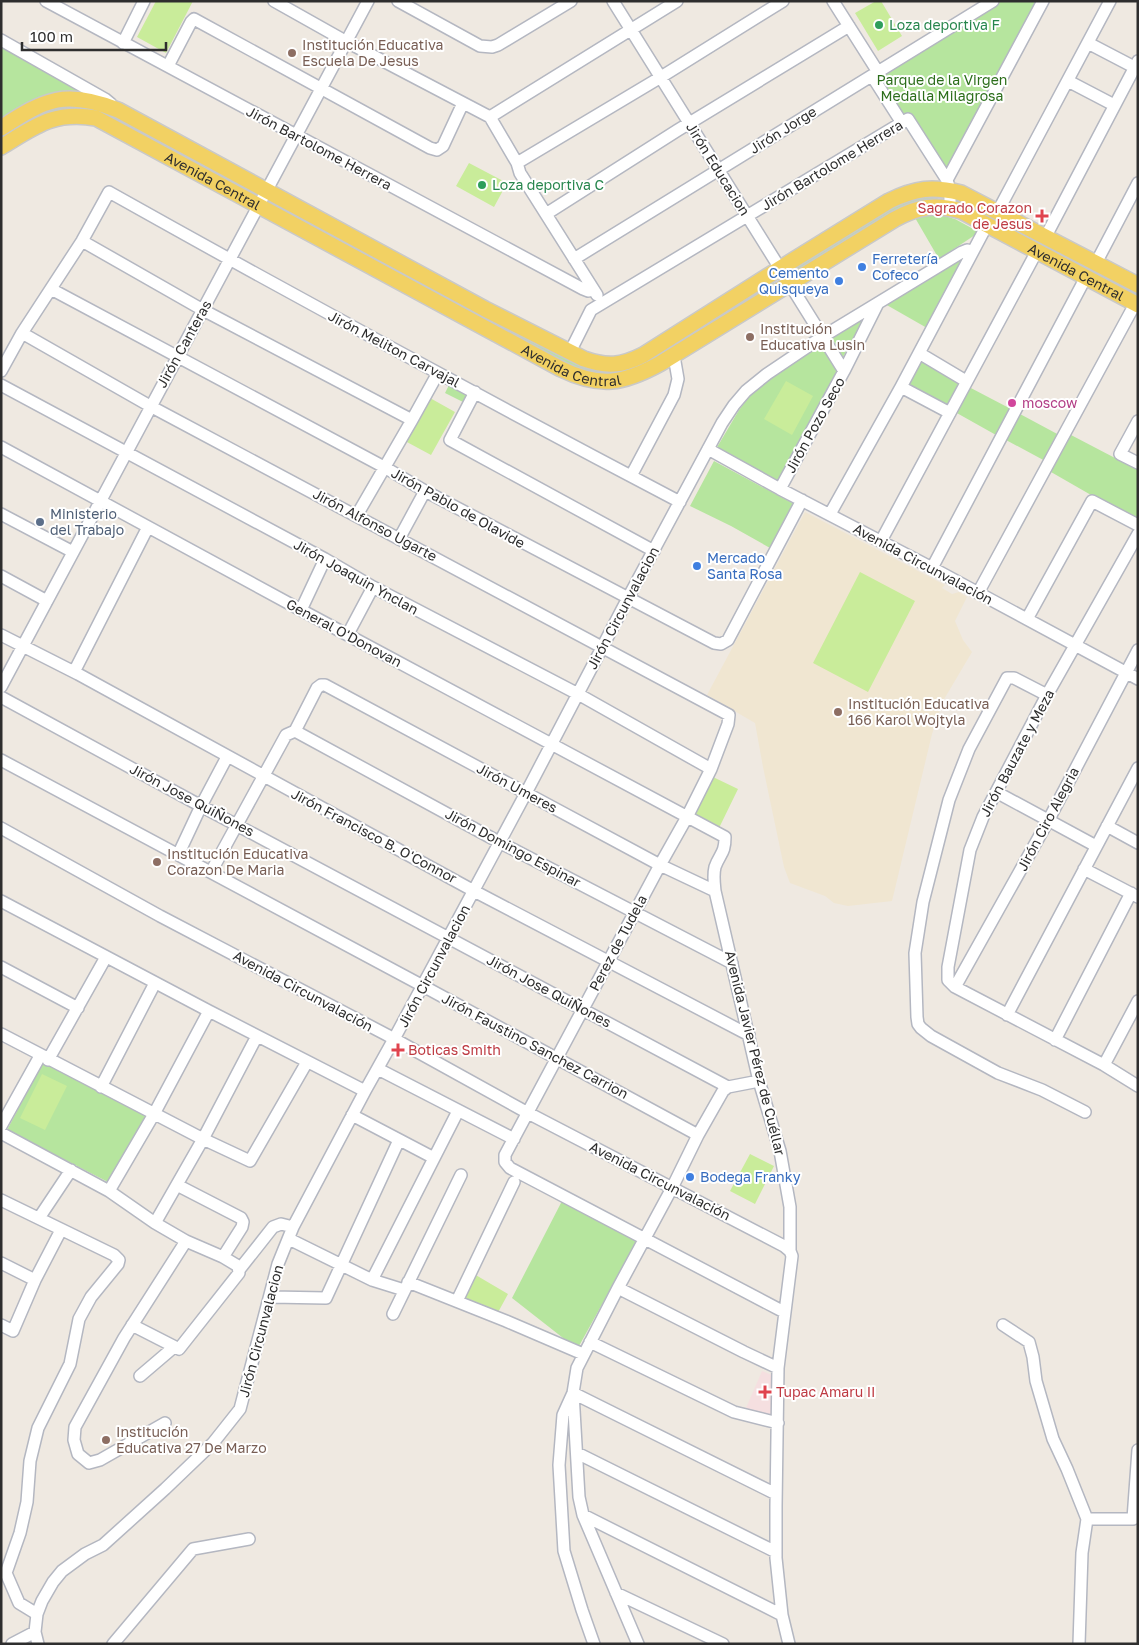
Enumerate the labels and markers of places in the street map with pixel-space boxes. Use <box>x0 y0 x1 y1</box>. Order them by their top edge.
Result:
place label: Loza deportiva F <box>889 16 1000 33</box>
marker: Loza deportiva F <box>873 19 885 31</box>
place label: Institución Educativa Escuela De Jesus <box>302 36 443 69</box>
marker: Institución Educativa Escuela De Jesus <box>286 47 298 59</box>
place label: Loza deportiva C <box>492 176 604 193</box>
marker: Loza deportiva C <box>476 179 488 191</box>
place label: Sagrado Corazon de Jesus <box>917 199 1032 232</box>
marker: Sagrado Corazon de Jesus <box>1036 210 1048 222</box>
place label: Ferretería Cofeco <box>872 250 938 283</box>
marker: Ferretería Cofeco <box>856 261 868 273</box>
place label: Cemento Quisqueya <box>759 264 829 297</box>
marker: Cemento Quisqueya <box>833 275 845 287</box>
place label: Institución Educativa Lusin <box>760 320 865 353</box>
marker: Institución Educativa Lusin <box>744 331 756 343</box>
place label: moscow <box>1022 394 1077 411</box>
marker: moscow <box>1006 397 1018 409</box>
place label: Ministerio del Trabajo <box>50 505 124 538</box>
marker: Ministerio del Trabajo <box>34 516 46 528</box>
place label: Mercado Santa Rosa <box>707 549 782 582</box>
marker: Mercado Santa Rosa <box>691 560 703 572</box>
place label: Institución Educativa 166 Karol Wojtyla <box>848 695 989 728</box>
marker: Institución Educativa 166 Karol Wojtyla <box>832 706 844 718</box>
place label: Institución Educativa Corazon De Maria <box>167 845 308 878</box>
marker: Institución Educativa Corazon De Maria <box>151 856 163 868</box>
place label: Boticas Smith <box>408 1041 501 1058</box>
marker: Boticas Smith <box>392 1044 404 1056</box>
place label: Bodega Franky <box>700 1168 801 1185</box>
marker: Bodega Franky <box>684 1171 696 1183</box>
place label: Tupac Amaru II <box>776 1383 875 1400</box>
marker: Tupac Amaru II <box>758 1385 772 1399</box>
place label: Institución Educativa 27 De Marzo <box>116 1423 267 1456</box>
marker: Institución Educativa 27 De Marzo <box>100 1434 112 1446</box>

